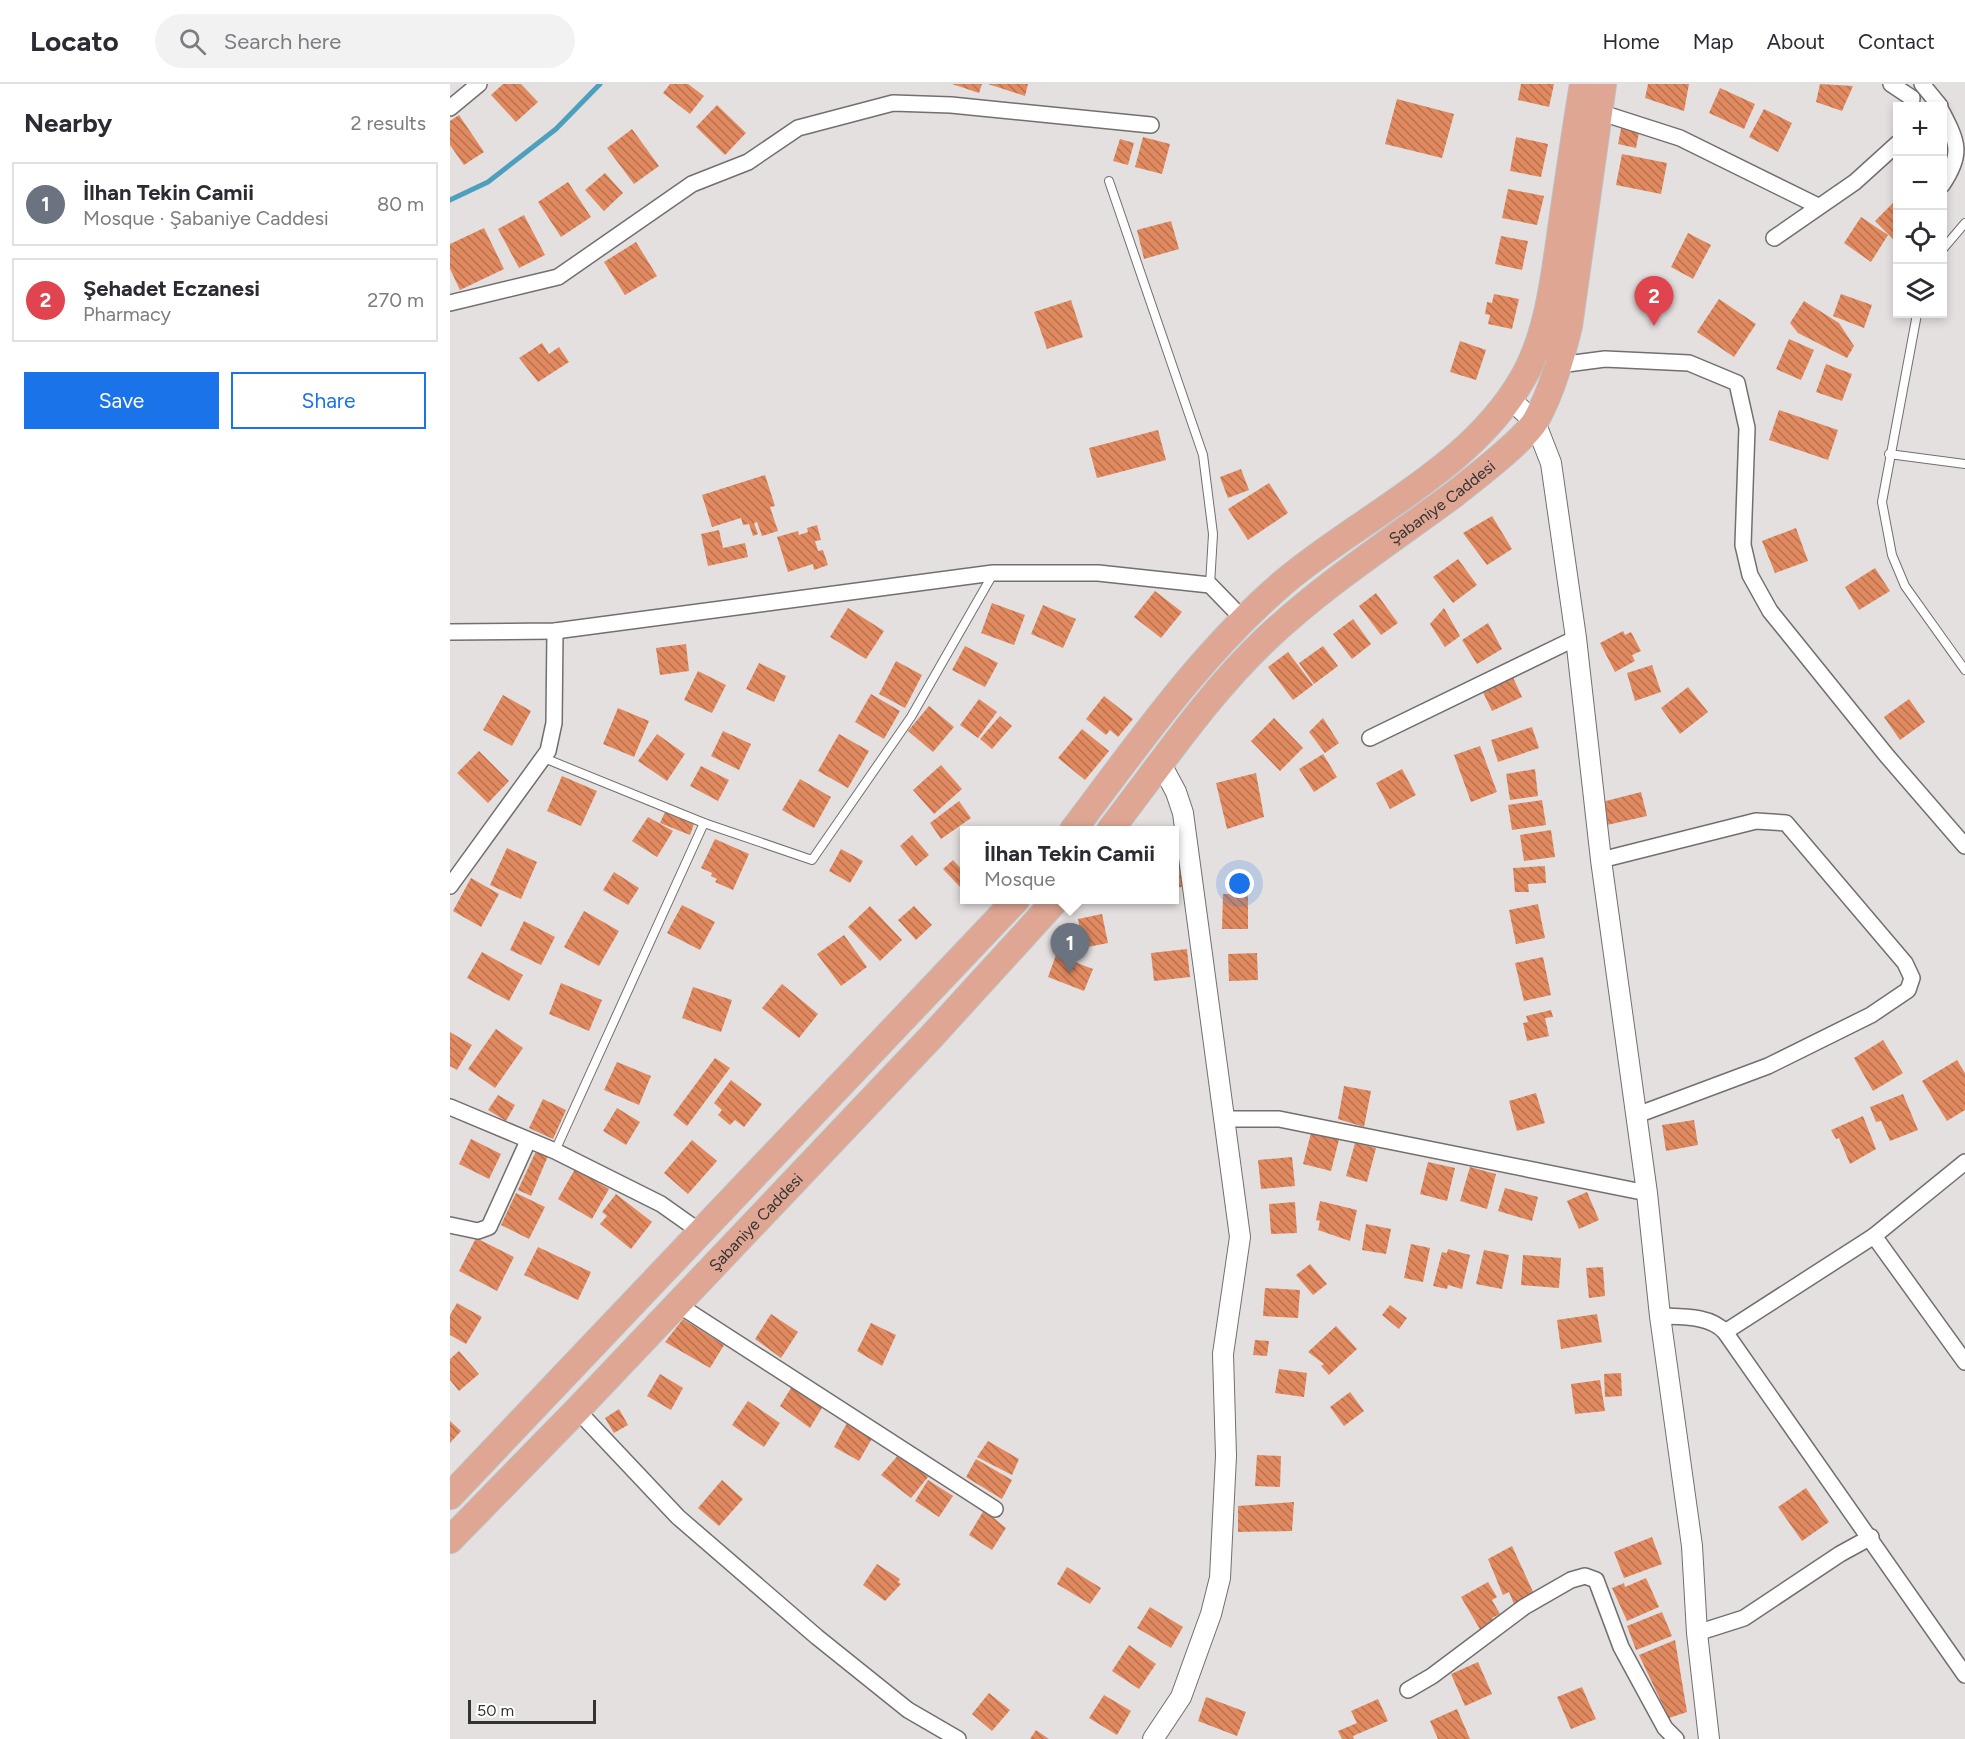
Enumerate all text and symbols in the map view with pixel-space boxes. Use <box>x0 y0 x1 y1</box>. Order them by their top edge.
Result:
search box <box>155 14 575 68</box>
text: Locato <box>30 24 119 58</box>
icon: search <box>176 25 209 58</box>
text: Search here <box>224 28 341 55</box>
text: Home <box>1603 29 1660 54</box>
text: Map <box>1693 29 1734 54</box>
text: About <box>1767 29 1825 54</box>
text: Contact <box>1858 29 1935 54</box>
map controls <box>1893 102 1947 318</box>
button: + <box>1893 102 1947 156</box>
text: Nearby <box>24 107 112 139</box>
text: 2 results <box>350 111 426 135</box>
button: − <box>1893 156 1947 210</box>
text: İlhan Tekin Camii <box>83 179 254 206</box>
text: 1 <box>41 192 50 216</box>
text: 80 m <box>377 192 424 216</box>
text: Mosque · Şabaniye Caddesi <box>83 206 329 230</box>
button: locate <box>1893 210 1947 264</box>
button: layers <box>1893 264 1947 318</box>
text: Şehadet Eczanesi <box>83 275 260 302</box>
pin: 2 <box>1634 276 1674 326</box>
text: 2 <box>40 288 51 312</box>
text: 270 m <box>367 288 424 312</box>
text: Pharmacy <box>83 302 171 326</box>
button: Save <box>24 372 219 429</box>
button: Share <box>231 372 426 429</box>
street label: Şabaniye Caddesi <box>1385 456 1499 548</box>
popup <box>960 826 1179 904</box>
text: İlhan Tekin Camii <box>984 840 1155 867</box>
text: Mosque <box>984 867 1055 891</box>
your location <box>1225 869 1254 898</box>
pin: 1 <box>1050 924 1090 973</box>
street label: Şabaniye Caddesi <box>705 1169 806 1275</box>
scale bar <box>468 1697 596 1724</box>
text: 50 m <box>477 1701 514 1720</box>

